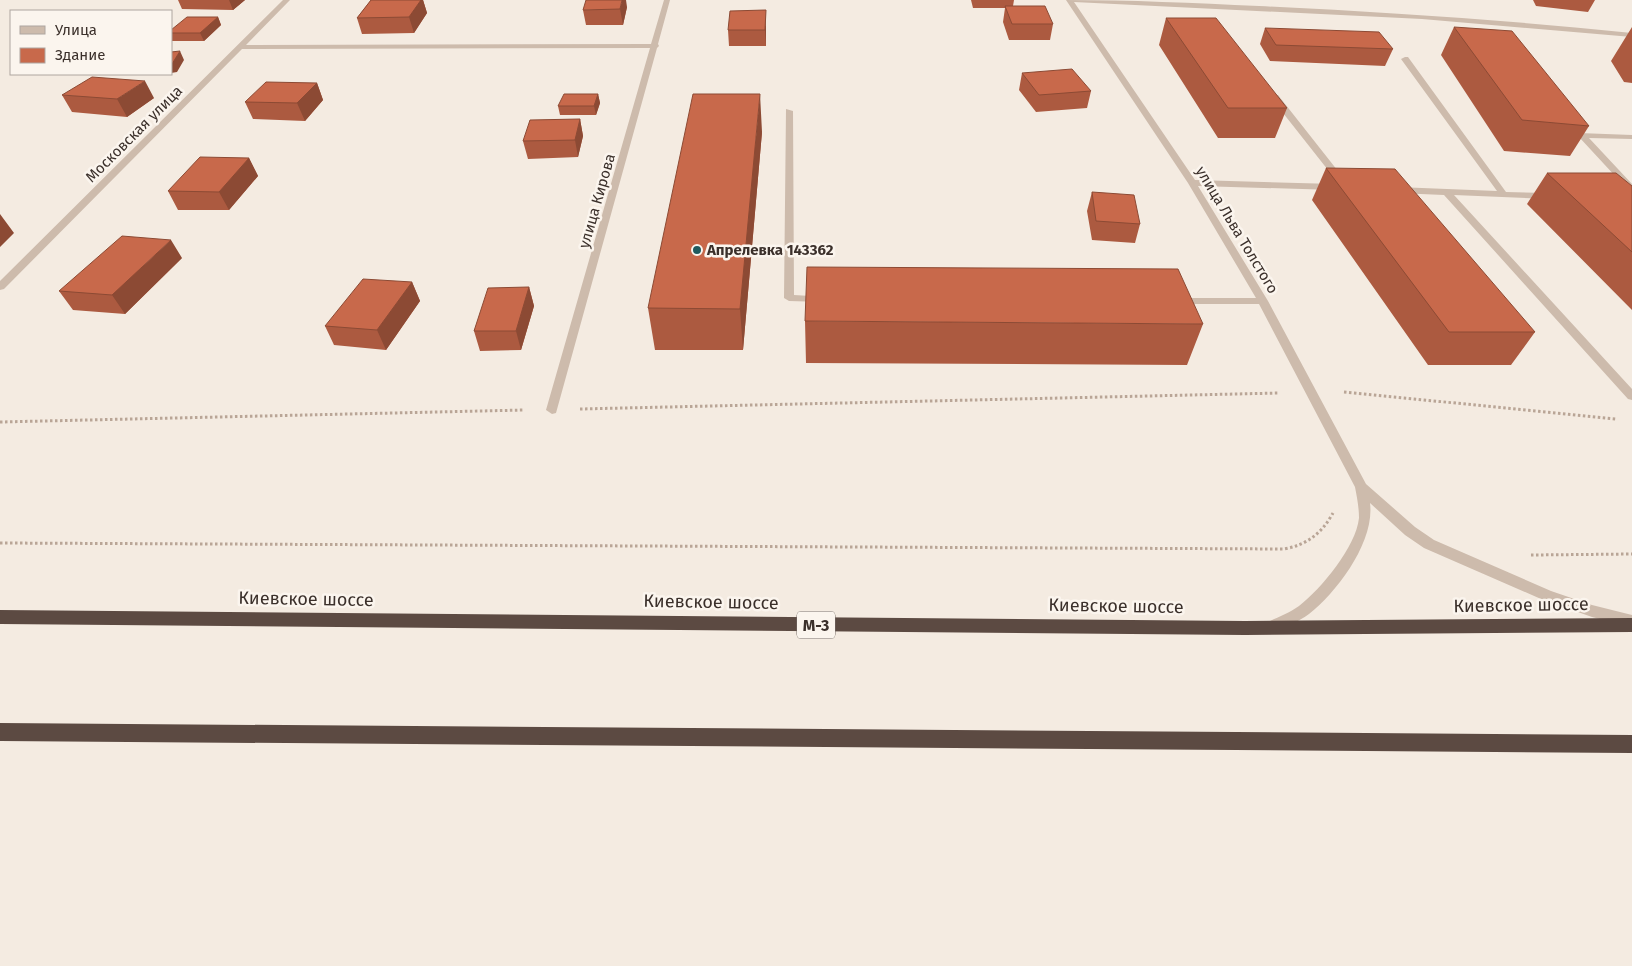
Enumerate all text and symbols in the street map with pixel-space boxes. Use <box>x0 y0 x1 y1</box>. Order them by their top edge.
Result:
legend <box>10 10 172 75</box>
text: Улица <box>55 21 97 39</box>
text: Здание <box>55 46 105 64</box>
street label: Московская улица <box>82 82 186 186</box>
street label: улица Кирова <box>575 152 619 250</box>
street label: улица Льва Толстого <box>1192 163 1282 297</box>
place label: Апрелевка 143362 <box>706 241 834 259</box>
marker: Апрелевка 143362 <box>691 244 703 256</box>
street label: Киевское шоссе <box>238 587 374 611</box>
street label: Киевское шоссе <box>643 590 779 614</box>
street label: Киевское шоссе <box>1453 593 1589 617</box>
street label: Киевское шоссе <box>1048 594 1184 618</box>
road number: М-3 <box>797 612 835 638</box>

